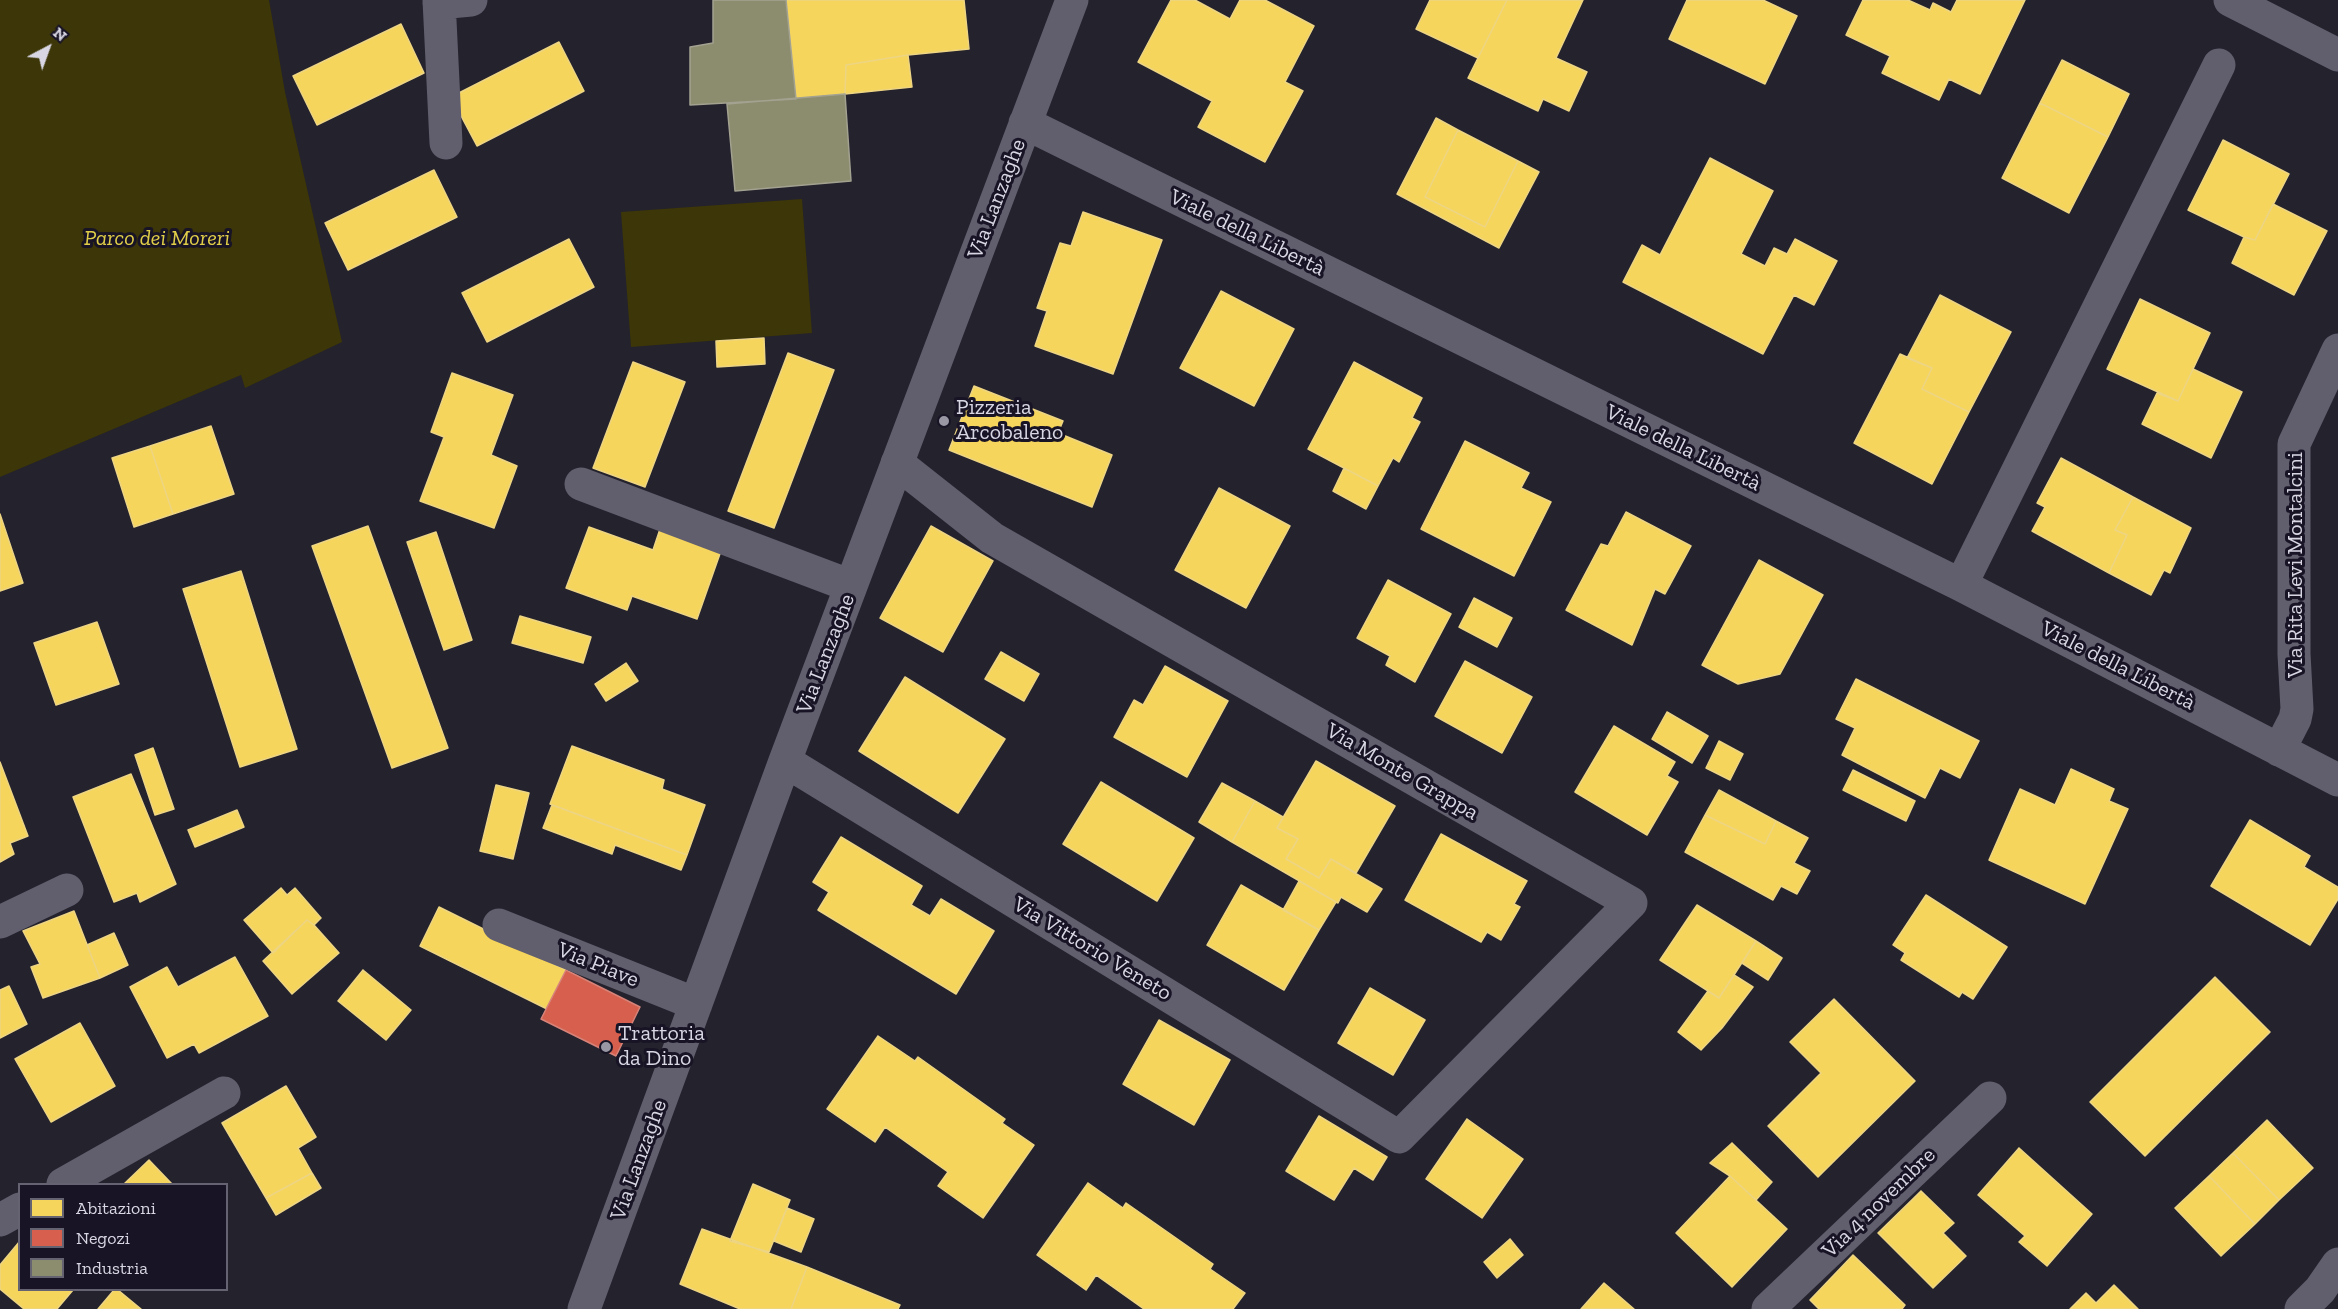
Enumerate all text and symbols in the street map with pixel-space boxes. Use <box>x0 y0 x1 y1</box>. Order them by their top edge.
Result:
north arrow <box>18 18 78 78</box>
text: N <box>49 23 71 45</box>
street label: Via Lanzaghe <box>962 135 1032 263</box>
street label: Viale della Libertà <box>1165 184 1329 282</box>
park label: Parco dei Moreri <box>84 226 230 252</box>
place label: Pizzeria Arcobaleno <box>956 395 1063 446</box>
street label: Viale della Libertà <box>1601 399 1765 497</box>
marker: Pizzeria Arcobaleno <box>937 414 951 428</box>
street label: Via Rita Levi Montalcini <box>2283 452 2309 678</box>
street label: Via Lanzaghe <box>791 590 861 718</box>
street label: Viale della Libertà <box>2036 616 2200 716</box>
street label: Via Monte Grappa <box>1321 718 1483 826</box>
street label: Via Vittorio Veneto <box>1008 891 1176 1007</box>
street label: Via Piave <box>553 937 643 993</box>
place label: Trattoria da Dino <box>618 1021 705 1072</box>
marker: Trattoria da Dino <box>599 1040 613 1054</box>
street label: Via Lanzaghe <box>605 1096 673 1224</box>
street label: Via 4 novembre <box>1817 1142 1941 1264</box>
legend <box>18 1183 228 1291</box>
text: Abitazioni <box>76 1197 156 1219</box>
text: Negozi <box>76 1227 130 1249</box>
text: Industria <box>76 1257 148 1279</box>

